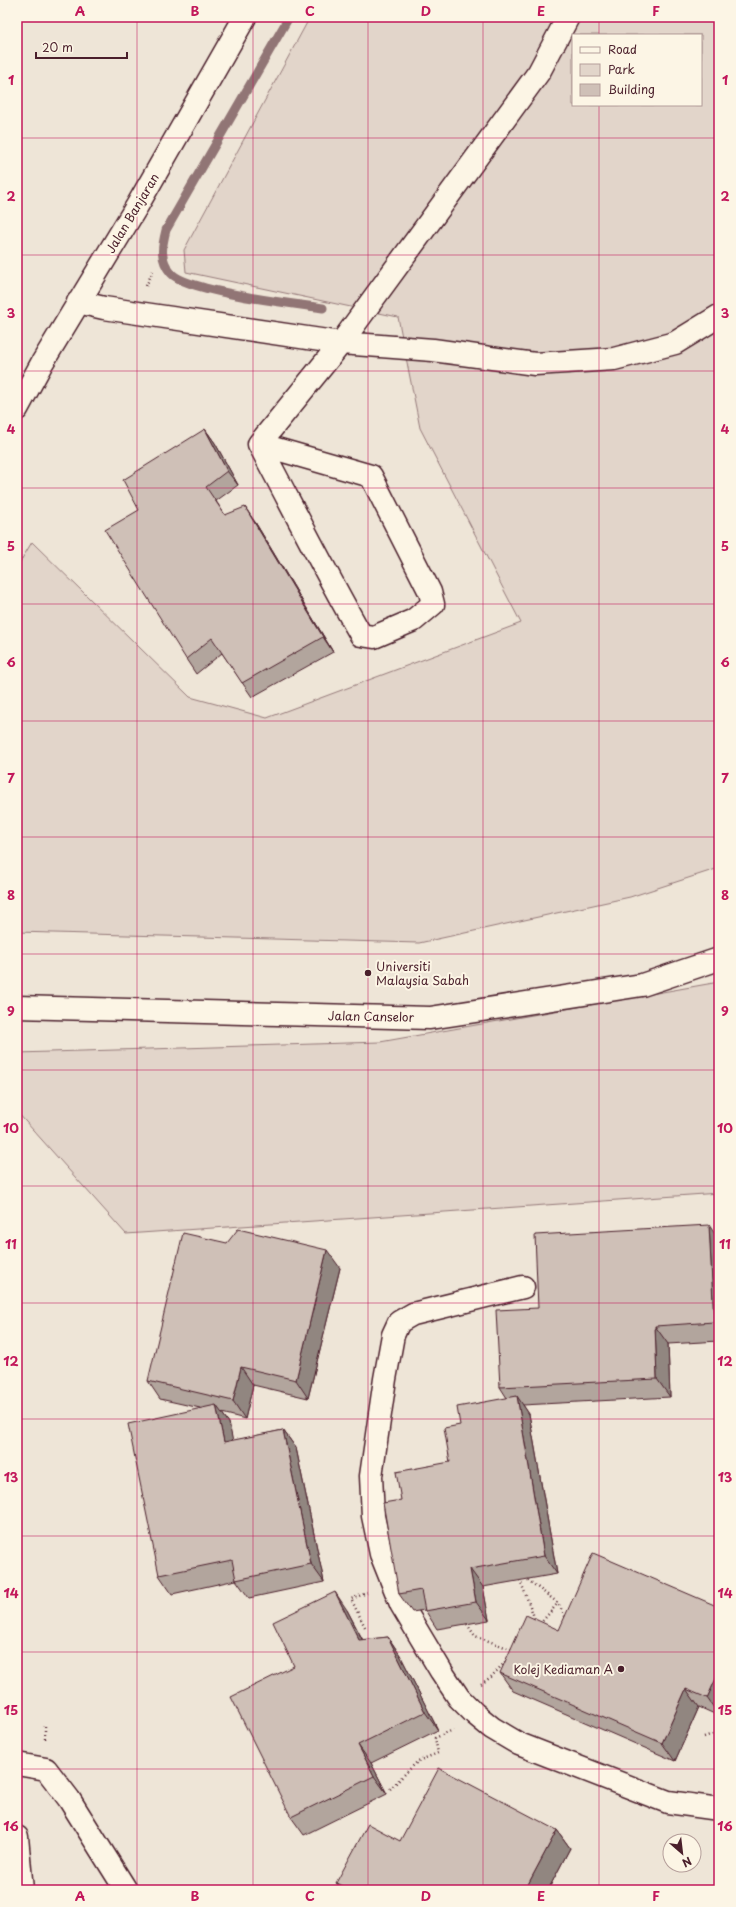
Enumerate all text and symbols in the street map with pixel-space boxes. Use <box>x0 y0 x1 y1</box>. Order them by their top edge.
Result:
text: A <box>75 1 85 20</box>
text: B <box>191 1 200 20</box>
text: C <box>305 1 315 20</box>
text: D <box>421 1 431 20</box>
text: E <box>537 1 545 20</box>
text: F <box>652 1 660 20</box>
scale bar <box>36 34 127 60</box>
legend <box>572 34 702 106</box>
text: 20 m <box>42 38 73 56</box>
text: Road <box>608 40 637 58</box>
text: Park <box>608 60 635 78</box>
text: 1 <box>8 70 14 89</box>
text: 1 <box>722 70 728 89</box>
text: Building <box>608 80 655 98</box>
street label: Jalan Banjaran <box>101 170 163 256</box>
text: 2 <box>6 186 16 205</box>
text: 2 <box>720 186 730 205</box>
text: 3 <box>7 303 16 322</box>
text: 3 <box>721 303 730 322</box>
text: 4 <box>7 419 16 438</box>
text: 4 <box>721 419 730 438</box>
text: 5 <box>7 536 15 555</box>
text: 5 <box>721 536 729 555</box>
text: 6 <box>6 652 16 671</box>
text: 6 <box>720 652 730 671</box>
text: 7 <box>7 768 15 787</box>
text: 7 <box>721 768 729 787</box>
text: 8 <box>7 885 15 904</box>
text: 8 <box>721 885 729 904</box>
place label: Universiti Malaysia Sabah <box>376 957 469 989</box>
marker: Universiti Malaysia Sabah <box>363 968 373 978</box>
text: 9 <box>7 1001 15 1020</box>
text: 9 <box>721 1001 729 1020</box>
street label: Jalan Canselor <box>328 1006 415 1026</box>
text: 10 <box>3 1118 19 1137</box>
text: 10 <box>717 1118 733 1137</box>
text: 11 <box>5 1234 17 1253</box>
text: 11 <box>719 1234 731 1253</box>
text: 12 <box>3 1351 19 1370</box>
text: 12 <box>717 1351 733 1370</box>
text: 13 <box>4 1467 19 1486</box>
text: 13 <box>718 1467 733 1486</box>
text: 14 <box>3 1583 19 1602</box>
text: 14 <box>717 1583 733 1602</box>
place label: Kolej Kediaman A <box>513 1660 613 1678</box>
marker: Kolej Kediaman A <box>616 1664 626 1674</box>
text: 15 <box>4 1700 18 1719</box>
text: 15 <box>718 1700 732 1719</box>
text: 16 <box>3 1816 19 1835</box>
text: 16 <box>717 1816 733 1835</box>
north arrow <box>662 1833 702 1873</box>
text: N <box>679 1853 695 1872</box>
text: A <box>75 1886 85 1905</box>
text: B <box>191 1886 200 1905</box>
text: C <box>305 1886 315 1905</box>
text: D <box>421 1886 431 1905</box>
text: E <box>537 1886 545 1905</box>
text: F <box>652 1886 660 1905</box>

